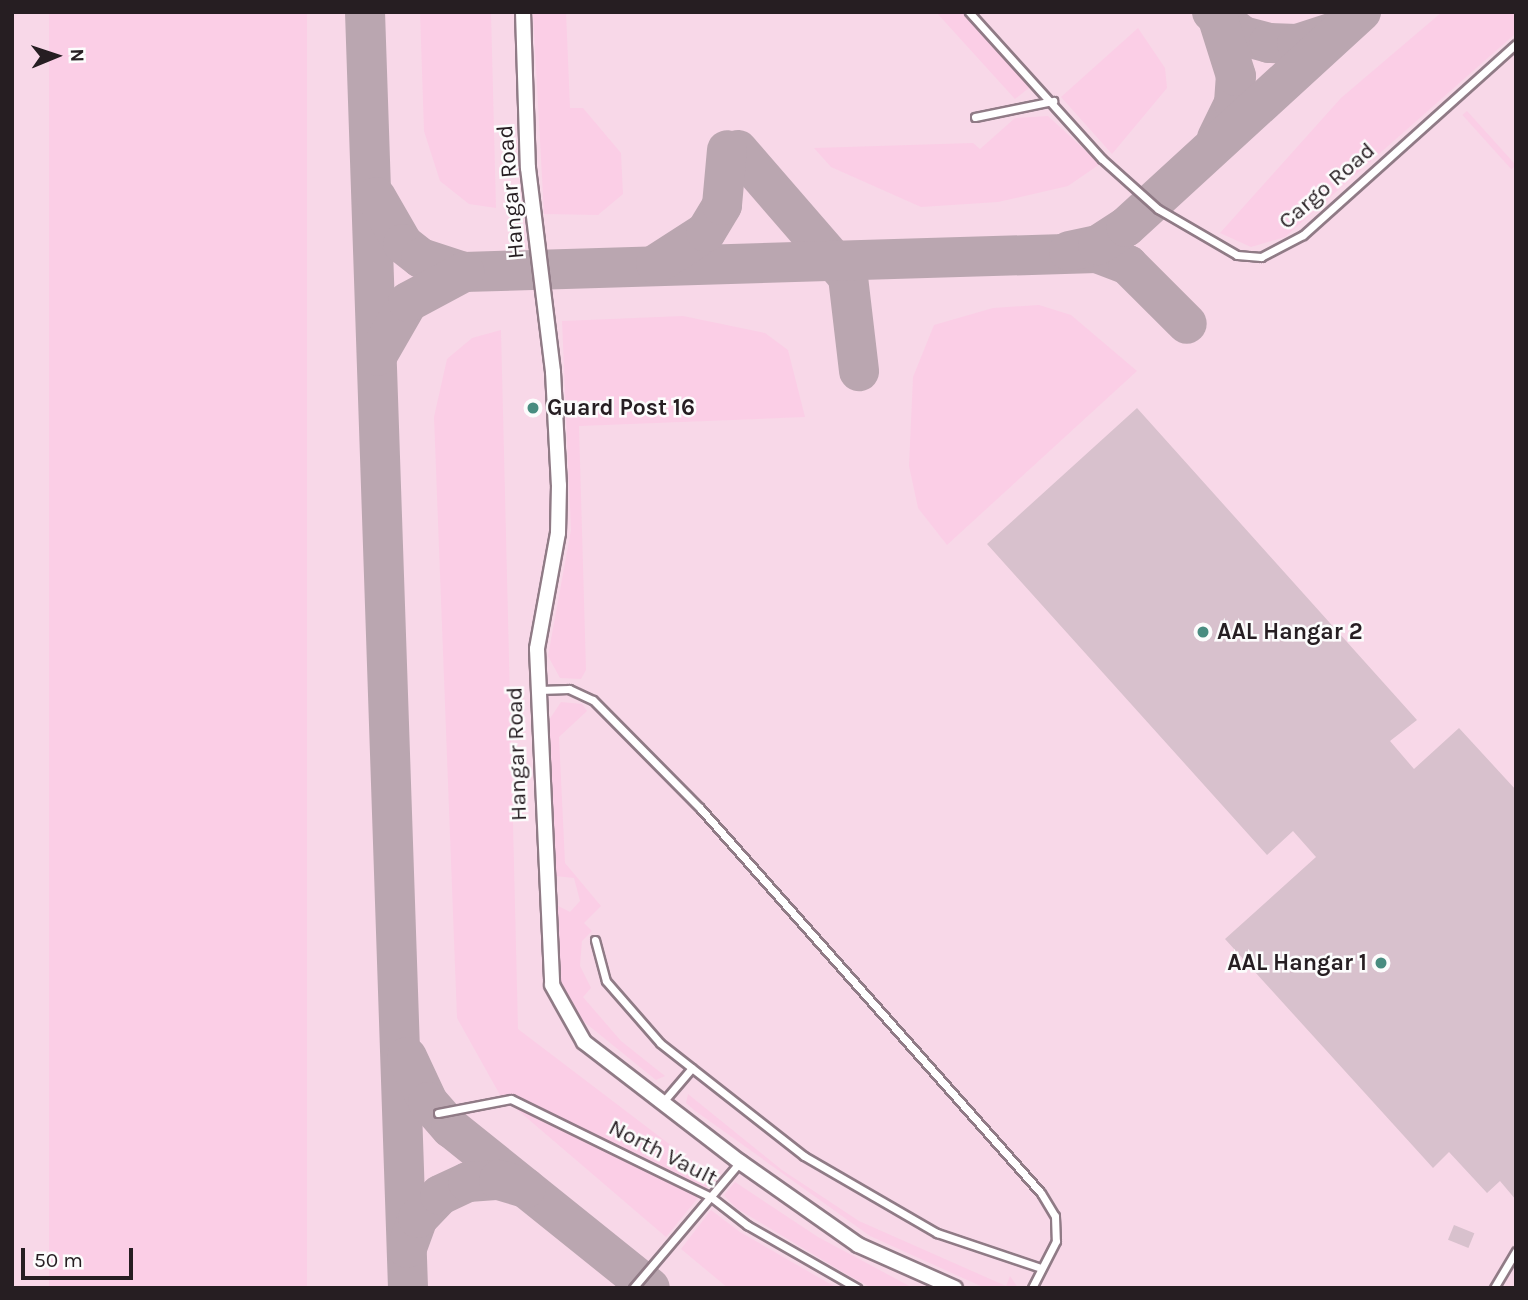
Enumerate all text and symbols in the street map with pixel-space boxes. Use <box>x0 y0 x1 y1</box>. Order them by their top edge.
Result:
north arrow <box>21 21 91 91</box>
text: N <box>66 48 88 62</box>
street label: Hangar Road <box>491 124 531 260</box>
street label: Cargo Road <box>1273 137 1381 235</box>
place label: Guard Post 16 <box>547 394 695 422</box>
marker: Guard Post 16 <box>525 400 541 416</box>
place label: AAL Hangar 2 <box>1217 618 1363 646</box>
marker: AAL Hangar 2 <box>1195 624 1211 640</box>
street label: Hangar Road <box>501 686 533 822</box>
place label: AAL Hangar 1 <box>1227 949 1367 977</box>
marker: AAL Hangar 1 <box>1373 955 1389 971</box>
street label: North Vault <box>604 1114 722 1192</box>
scale bar <box>24 1234 136 1278</box>
text: 50 m <box>34 1248 83 1272</box>

